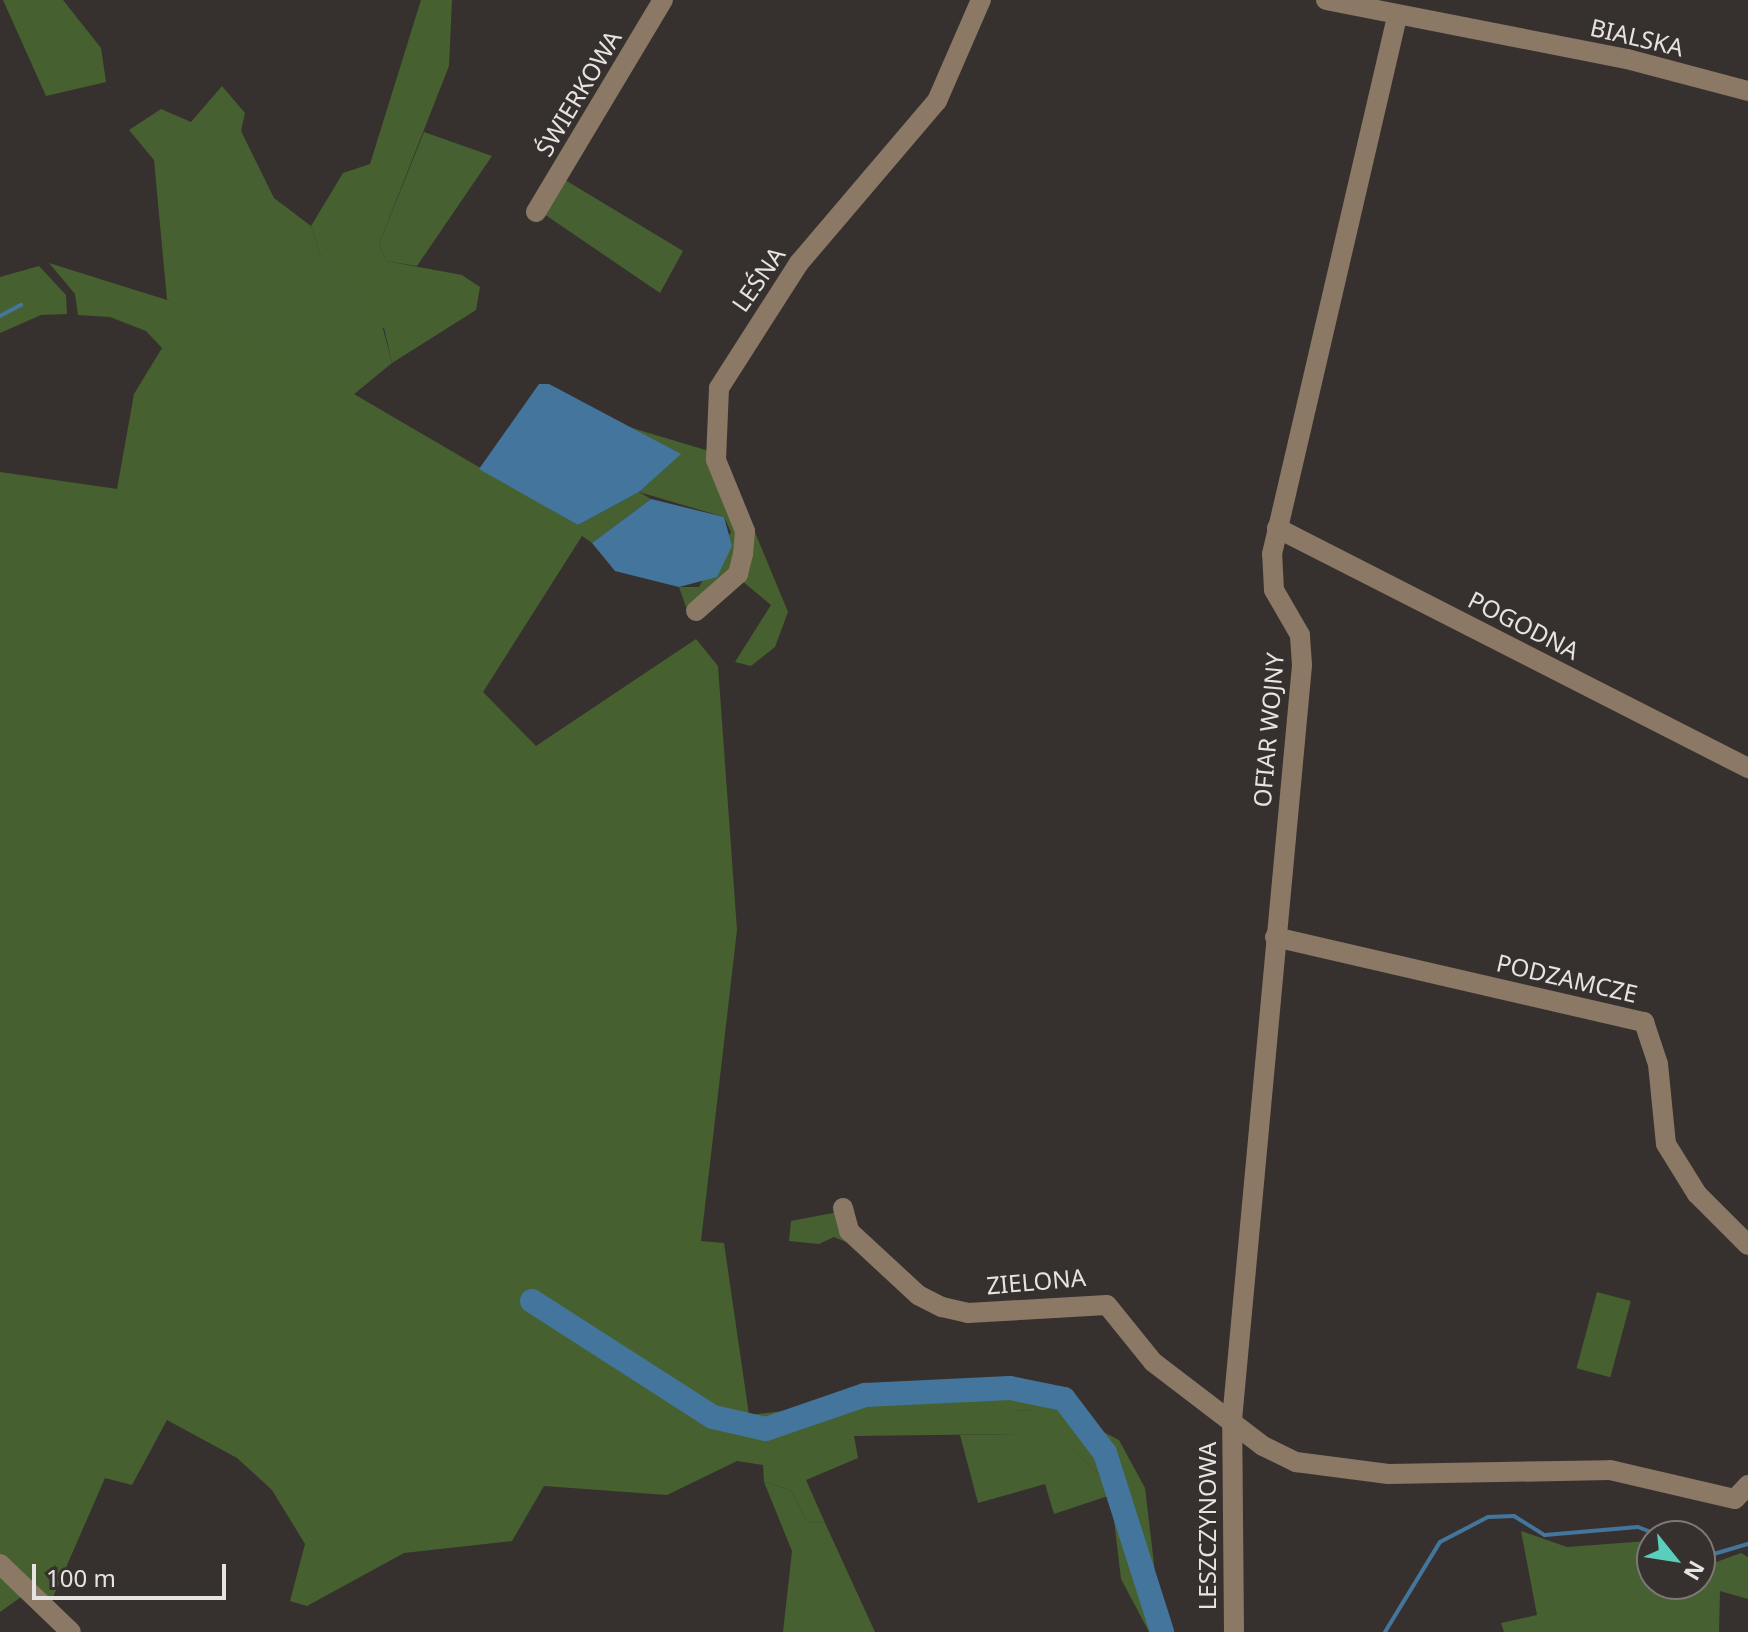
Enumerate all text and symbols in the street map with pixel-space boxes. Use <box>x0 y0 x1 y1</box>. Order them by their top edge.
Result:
street label: BIALSKA <box>1587 12 1687 62</box>
street label: ŚWIERKOWA <box>529 25 627 161</box>
street label: LEŚNA <box>725 241 791 317</box>
street label: POGODNA <box>1464 585 1584 665</box>
street label: OFIAR WOJNY <box>1247 652 1289 808</box>
street label: PODZAMCZE <box>1494 948 1640 1008</box>
street label: ZIELONA <box>985 1262 1087 1300</box>
street label: LESZCZYNOWA <box>1193 1442 1221 1610</box>
north arrow <box>1636 1520 1716 1600</box>
scale bar <box>36 1548 230 1598</box>
text: N <box>1678 1556 1713 1586</box>
text: 100 m <box>46 1561 116 1594</box>

